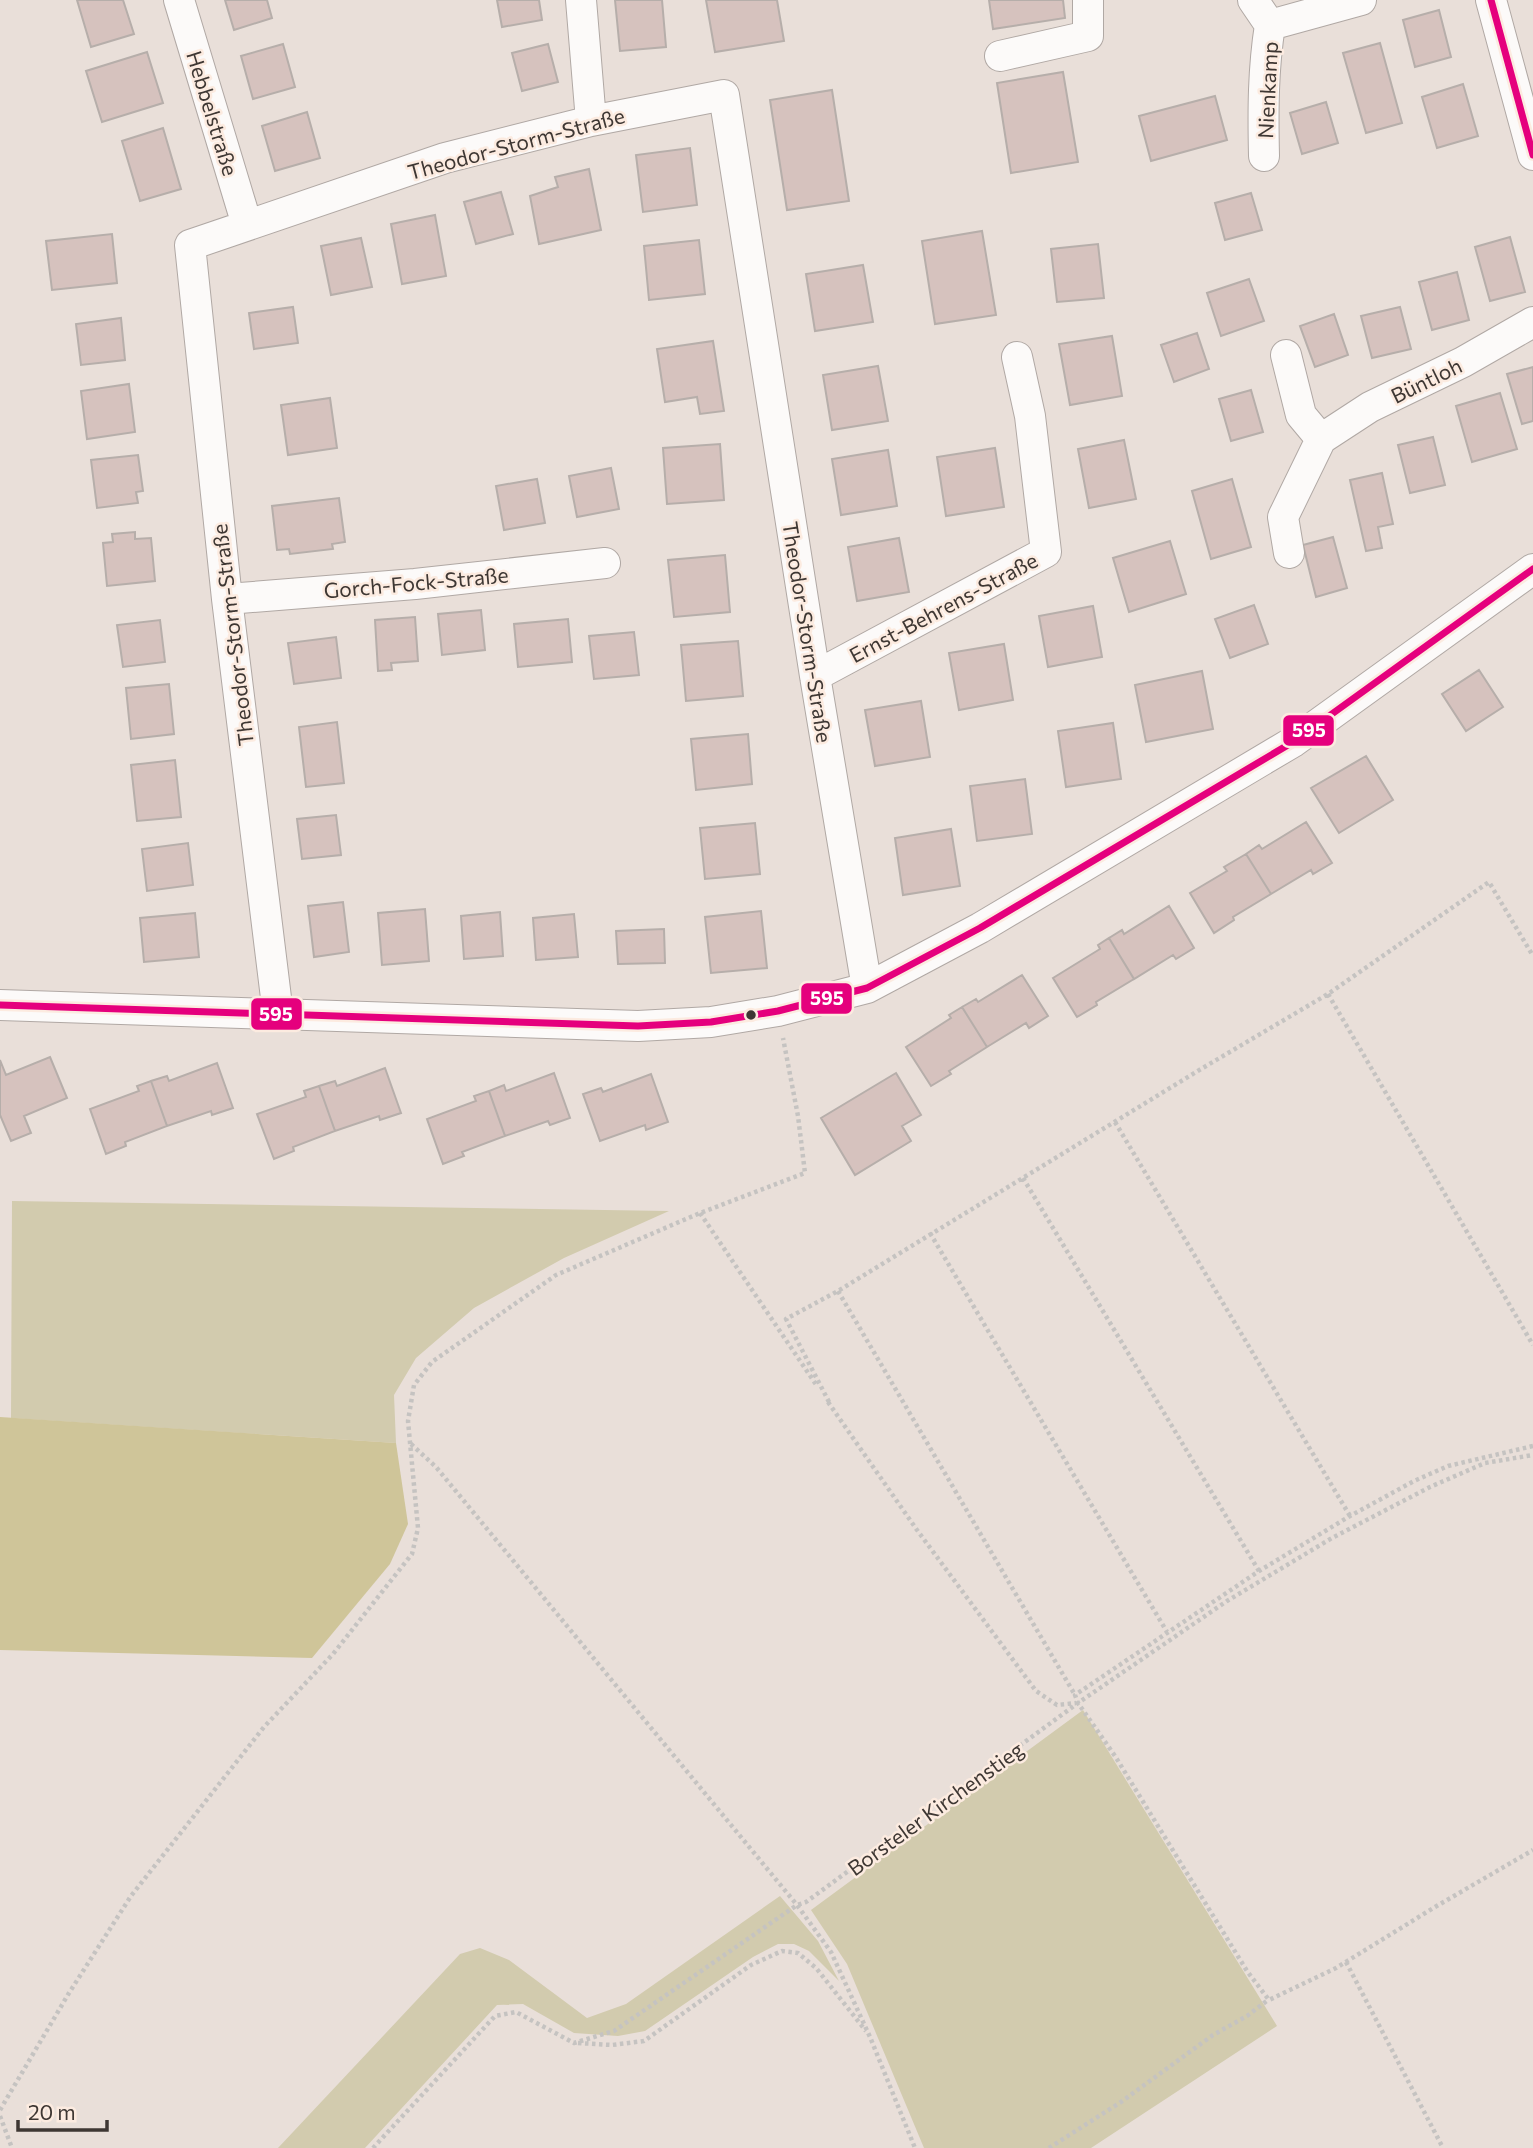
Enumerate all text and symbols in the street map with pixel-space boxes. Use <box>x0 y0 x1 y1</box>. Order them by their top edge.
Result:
street label: Nienkamp <box>1252 41 1282 139</box>
street label: Hebbelstraße <box>182 48 244 178</box>
street label: Theodor-Storm-Straße <box>405 102 627 184</box>
street label: Büntloh <box>1386 352 1466 408</box>
street label: Theodor-Storm-Straße <box>778 520 838 744</box>
street label: Theodor-Storm-Straße <box>206 523 258 747</box>
street label: Ernst-Behrens-Straße <box>845 547 1041 667</box>
street label: Gorch-Fock-Straße <box>323 561 509 603</box>
line badge: 595 <box>1282 714 1335 747</box>
text: 595 <box>1292 718 1326 741</box>
line badge: 595 <box>800 982 853 1015</box>
text: 595 <box>810 986 844 1009</box>
line badge: 595 <box>250 997 303 1031</box>
text: 595 <box>259 1002 293 1025</box>
unlabelled marker <box>744 1008 758 1022</box>
street label: Borsteler Kirchenstieg <box>842 1736 1028 1880</box>
scale bar <box>18 2088 107 2132</box>
text: 20 m <box>28 2099 76 2124</box>

